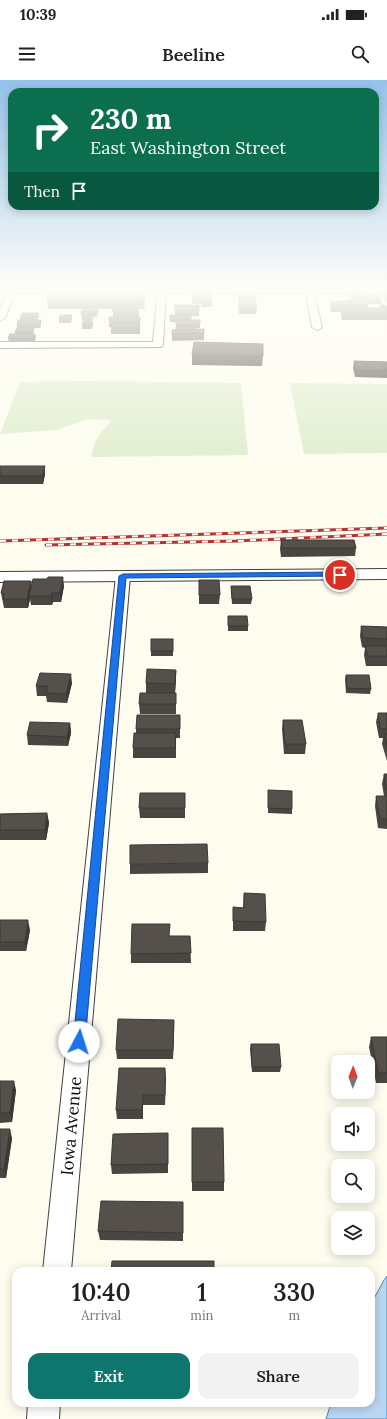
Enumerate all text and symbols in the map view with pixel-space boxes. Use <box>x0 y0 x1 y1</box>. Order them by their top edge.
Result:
text: 10:39 <box>20 5 56 24</box>
icon: menu <box>16 43 38 65</box>
text: Beeline <box>162 43 225 66</box>
icon: search <box>349 43 371 65</box>
text: 230 m <box>90 101 172 137</box>
icon: right <box>24 104 76 156</box>
text: East Washington Street <box>90 136 286 159</box>
icon: arrive <box>68 180 90 202</box>
text: Then <box>24 182 60 201</box>
pin <box>323 558 357 592</box>
icon: arrive <box>329 564 351 586</box>
position arrow <box>58 1021 100 1063</box>
north arrow <box>331 1055 375 1099</box>
map controls <box>331 1055 375 1255</box>
street label: Iowa Avenue <box>56 1075 86 1177</box>
button: sound <box>331 1107 375 1151</box>
button: search <box>331 1159 375 1203</box>
button: layers <box>331 1211 375 1255</box>
text: 10:40 <box>72 1277 131 1308</box>
text: 1 <box>197 1277 207 1308</box>
text: 330 <box>273 1277 315 1308</box>
text: Arrival <box>81 1307 121 1324</box>
text: min <box>190 1307 213 1324</box>
text: m <box>288 1307 300 1324</box>
button: Exit <box>28 1353 190 1399</box>
button: Share <box>198 1353 359 1399</box>

